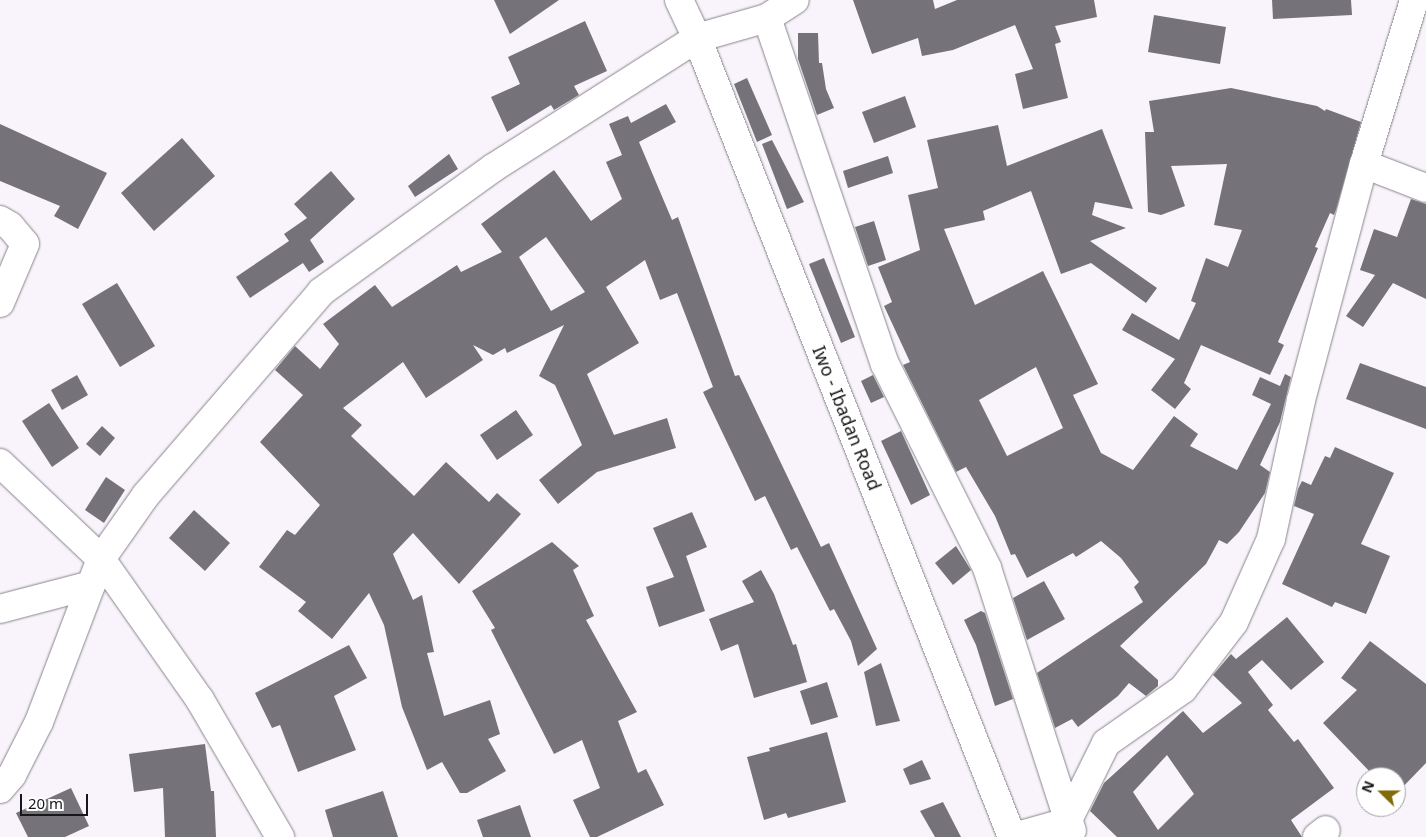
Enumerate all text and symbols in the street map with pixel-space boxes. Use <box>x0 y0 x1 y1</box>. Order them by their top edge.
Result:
street label: Iwo - Ibadan Road <box>808 343 886 493</box>
north arrow <box>1356 767 1406 817</box>
text: N <box>1357 778 1378 795</box>
scale bar <box>22 784 90 816</box>
text: 20 m <box>28 793 63 813</box>

